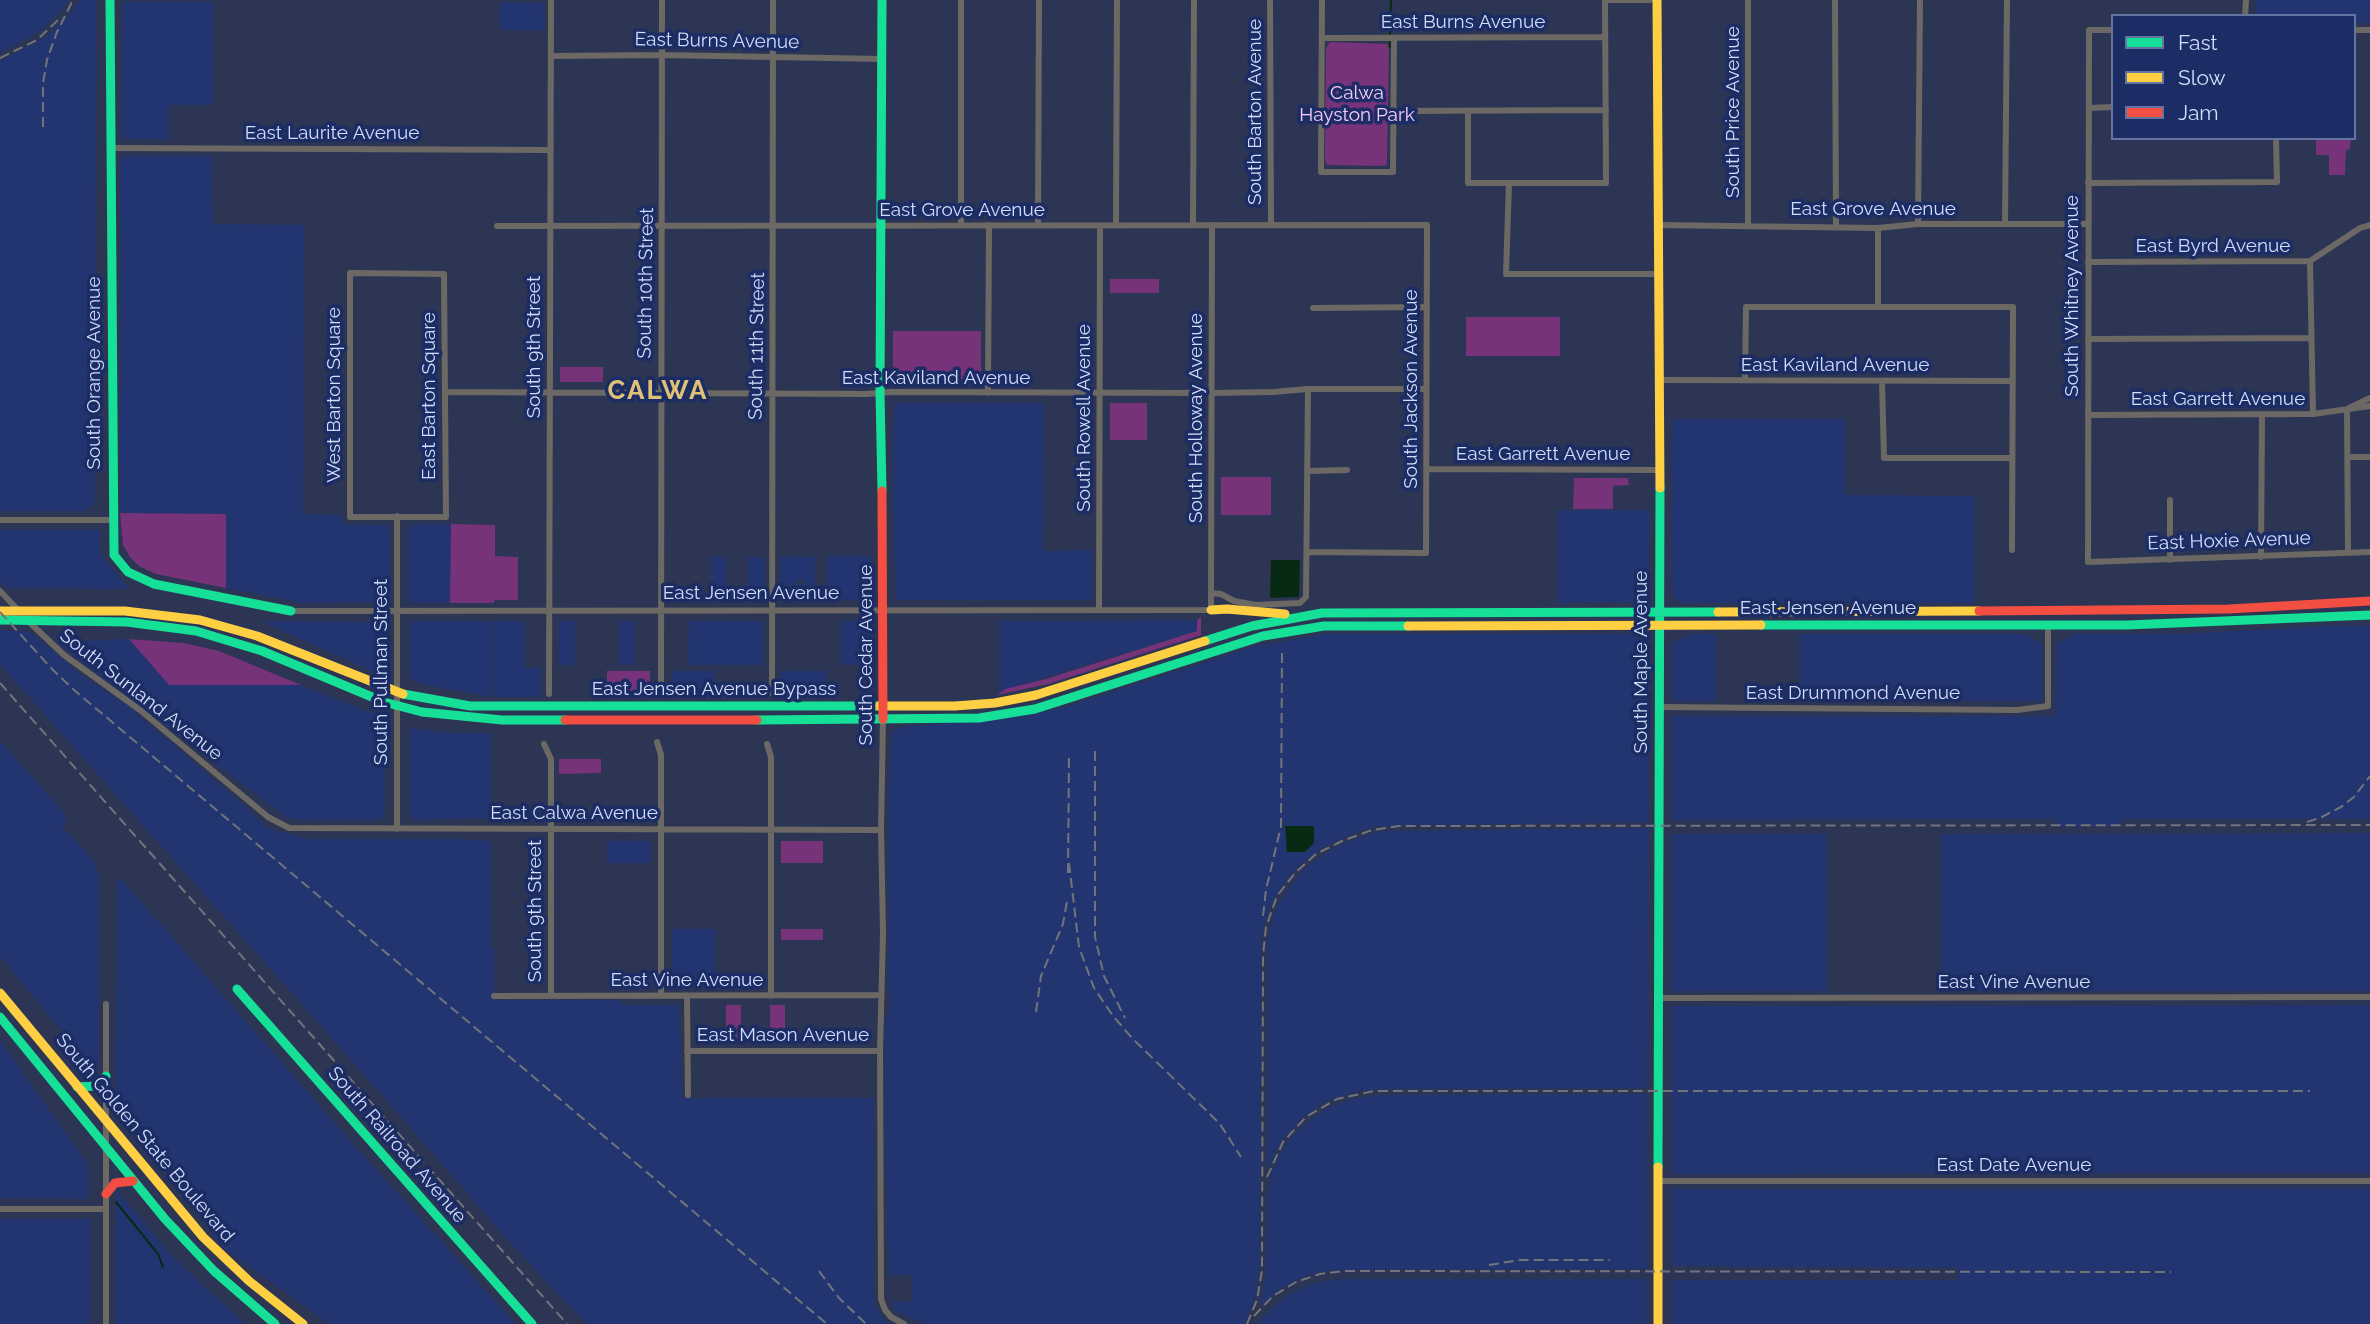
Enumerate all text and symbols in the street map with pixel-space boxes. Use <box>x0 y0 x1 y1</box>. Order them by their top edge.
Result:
street label: East Burns Avenue <box>1381 11 1545 33</box>
legend <box>2111 14 2356 140</box>
street label: South Barton Avenue <box>1244 19 1266 205</box>
street label: South Price Avenue <box>1722 26 1744 198</box>
street label: East Burns Avenue <box>634 28 800 54</box>
text: Fast <box>2178 30 2218 55</box>
text: Slow <box>2178 65 2226 90</box>
park label: Calwa Hayston Park <box>1299 82 1415 126</box>
text: Jam <box>2178 100 2219 125</box>
street label: East Laurite Avenue <box>245 122 419 144</box>
street label: South Whitney Avenue <box>2061 195 2083 397</box>
street label: East Grove Avenue <box>1790 198 1956 220</box>
street label: East Grove Avenue <box>879 199 1045 221</box>
street label: South 10th Street <box>633 207 659 359</box>
street label: East Byrd Avenue <box>2136 235 2290 257</box>
street label: South 11th Street <box>744 272 770 420</box>
street label: South Orange Avenue <box>83 276 105 470</box>
street label: South 9th Street <box>523 276 545 418</box>
street label: South Jackson Avenue <box>1400 289 1422 489</box>
street label: West Barton Square <box>323 307 345 483</box>
street label: East Barton Square <box>418 312 440 480</box>
street label: South Holloway Avenue <box>1185 313 1207 523</box>
street label: South Rowell Avenue <box>1073 324 1095 512</box>
street label: East Kaviland Avenue <box>1741 354 1929 376</box>
street label: East Kaviland Avenue <box>842 367 1030 389</box>
district label: CALWA <box>608 375 708 407</box>
street label: East Garrett Avenue <box>2131 388 2305 410</box>
street label: East Garrett Avenue <box>1456 443 1630 465</box>
street label: East Hoxie Avenue <box>2147 527 2311 555</box>
street label: South Cedar Avenue <box>855 565 877 745</box>
street label: South Maple Avenue <box>1630 571 1652 753</box>
street label: South Pullman Street <box>370 579 392 765</box>
street label: East Jensen Avenue <box>663 582 839 604</box>
street label: East Jensen Avenue <box>1740 597 1916 619</box>
street label: South Sunland Avenue <box>55 624 227 766</box>
street label: East Jensen Avenue Bypass <box>592 678 836 700</box>
street label: East Drummond Avenue <box>1746 682 1960 704</box>
street label: East Calwa Avenue <box>490 802 658 824</box>
street label: South 9th Street <box>524 840 546 982</box>
street label: East Vine Avenue <box>610 969 764 991</box>
street label: East Vine Avenue <box>1937 971 2091 993</box>
street label: East Mason Avenue <box>697 1024 869 1046</box>
street label: South Golden State Boulevard <box>51 1029 239 1247</box>
street label: South Railroad Avenue <box>323 1062 471 1228</box>
street label: East Date Avenue <box>1937 1154 2091 1176</box>

